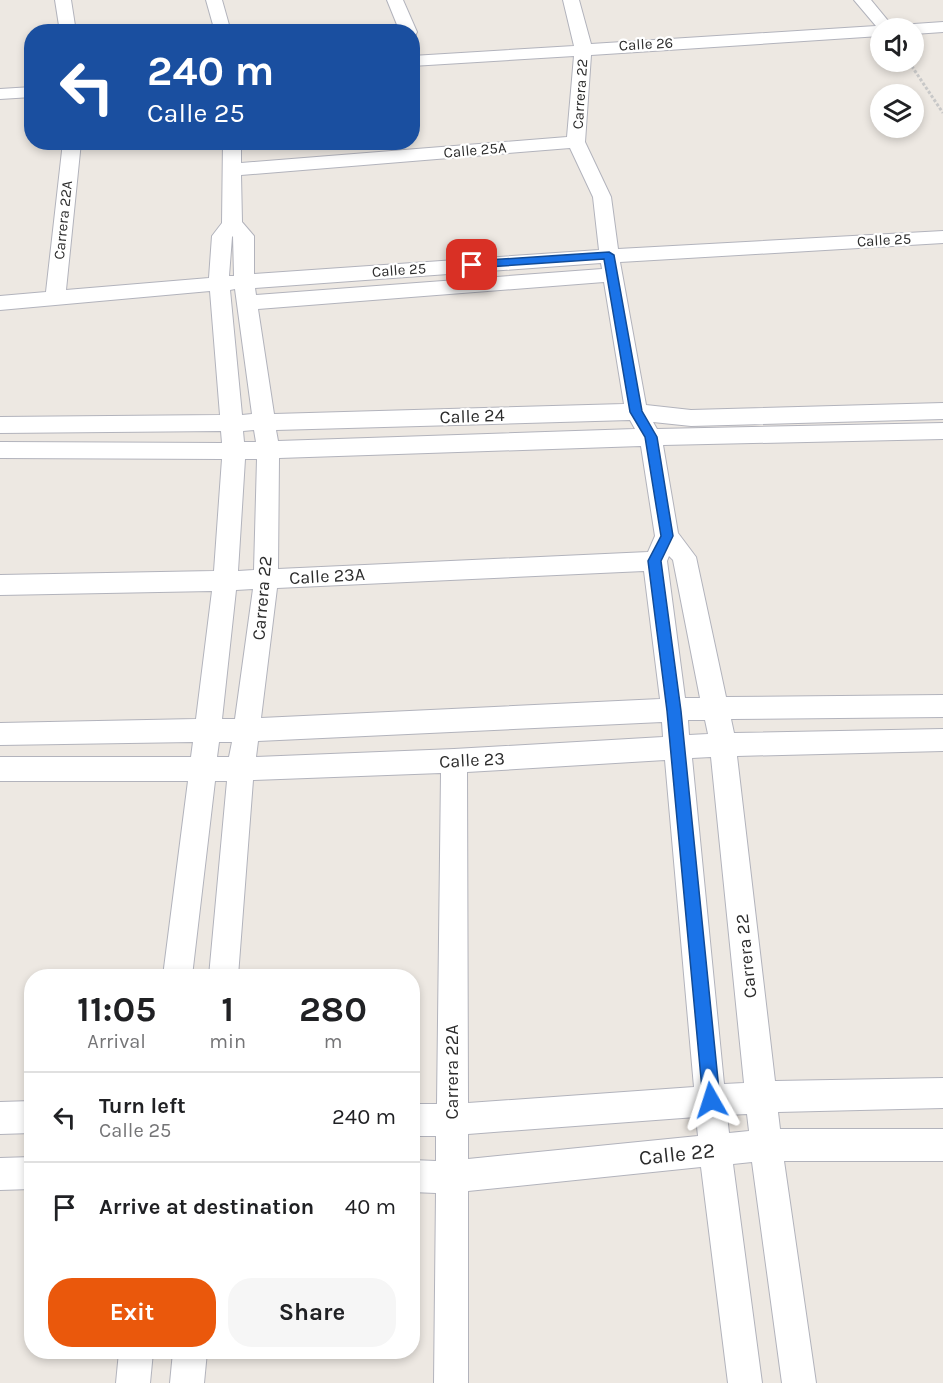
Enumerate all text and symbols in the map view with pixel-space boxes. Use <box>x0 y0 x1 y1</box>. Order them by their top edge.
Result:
map controls <box>870 18 924 138</box>
button: sound <box>870 18 924 72</box>
street label: Calle 26 <box>618 34 674 54</box>
text: 240 m <box>147 46 274 96</box>
icon: left <box>48 48 126 126</box>
street label: Carrera 22 <box>569 58 591 130</box>
button: layers <box>870 84 924 138</box>
text: Calle 25 <box>147 97 245 129</box>
street label: Calle 25A <box>443 138 507 162</box>
street label: Carrera 22A <box>50 179 76 260</box>
street label: Calle 25 <box>856 230 912 250</box>
pin <box>446 239 497 290</box>
icon: arrive <box>455 248 488 281</box>
street label: Calle 25 <box>371 259 427 281</box>
street label: Calle 24 <box>439 404 505 428</box>
street label: Carrera 22 <box>247 555 277 641</box>
street label: Calle 23A <box>288 563 366 589</box>
street label: Calle 23 <box>439 747 505 773</box>
street label: Carrera 22 <box>731 913 761 999</box>
text: 11:05 <box>77 988 156 1030</box>
text: 1 <box>221 988 234 1030</box>
text: 280 <box>299 988 367 1030</box>
street label: Carrera 22A <box>441 1024 463 1120</box>
text: Arrival <box>87 1030 146 1053</box>
text: min <box>209 1030 246 1053</box>
text: m <box>324 1030 342 1053</box>
position arrow <box>679 1068 743 1132</box>
text: Turn left <box>99 1093 186 1119</box>
icon: left <box>48 1101 81 1134</box>
text: 240 m <box>332 1104 396 1130</box>
text: Calle 25 <box>99 1119 171 1142</box>
street label: Calle 22 <box>638 1138 716 1170</box>
icon: arrive <box>48 1191 81 1224</box>
text: Arrive at destination <box>99 1194 314 1220</box>
text: 40 m <box>345 1194 396 1220</box>
button: Exit <box>48 1278 216 1347</box>
button: Share <box>228 1278 396 1347</box>

